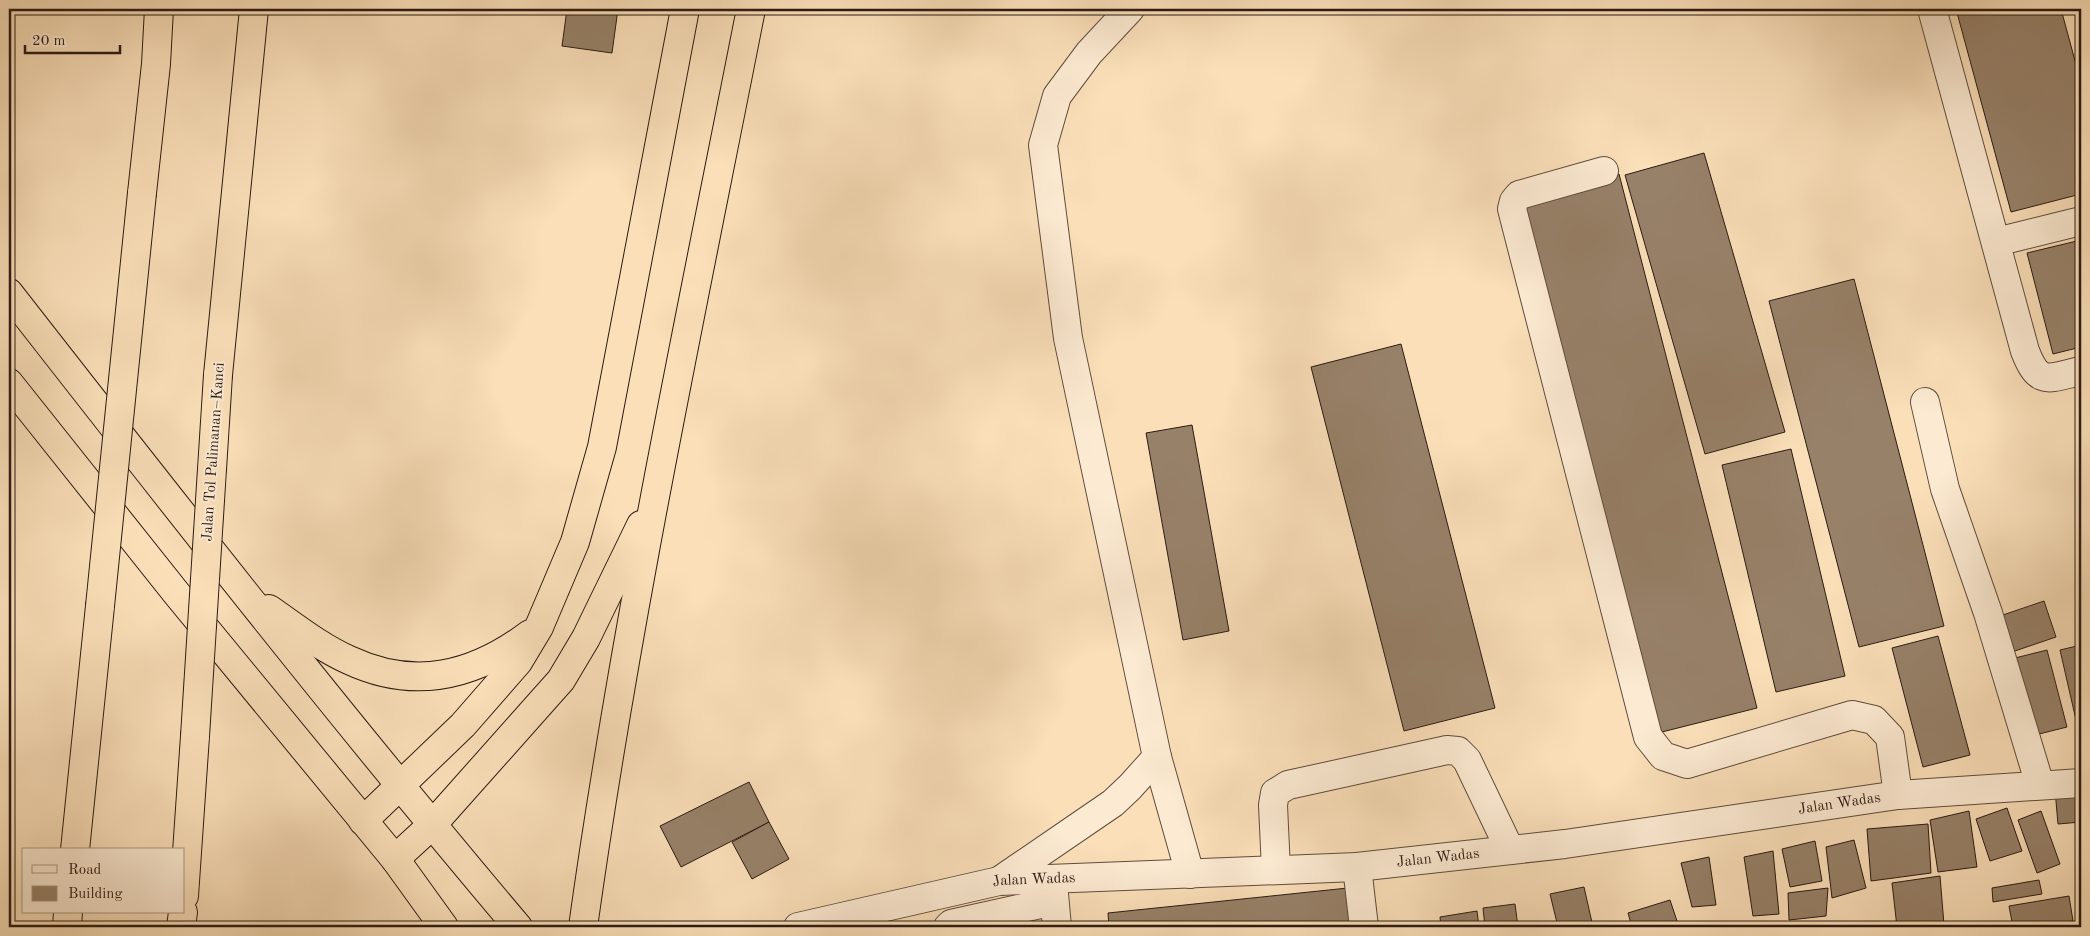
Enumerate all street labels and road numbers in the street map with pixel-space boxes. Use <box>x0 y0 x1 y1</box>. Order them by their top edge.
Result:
street label: Jalan Tol Palimanan–Kanci <box>200 362 228 542</box>
street label: Jalan Wadas <box>1797 790 1882 817</box>
street label: Jalan Wadas <box>1396 846 1480 870</box>
street label: Jalan Wadas <box>991 871 1076 890</box>

